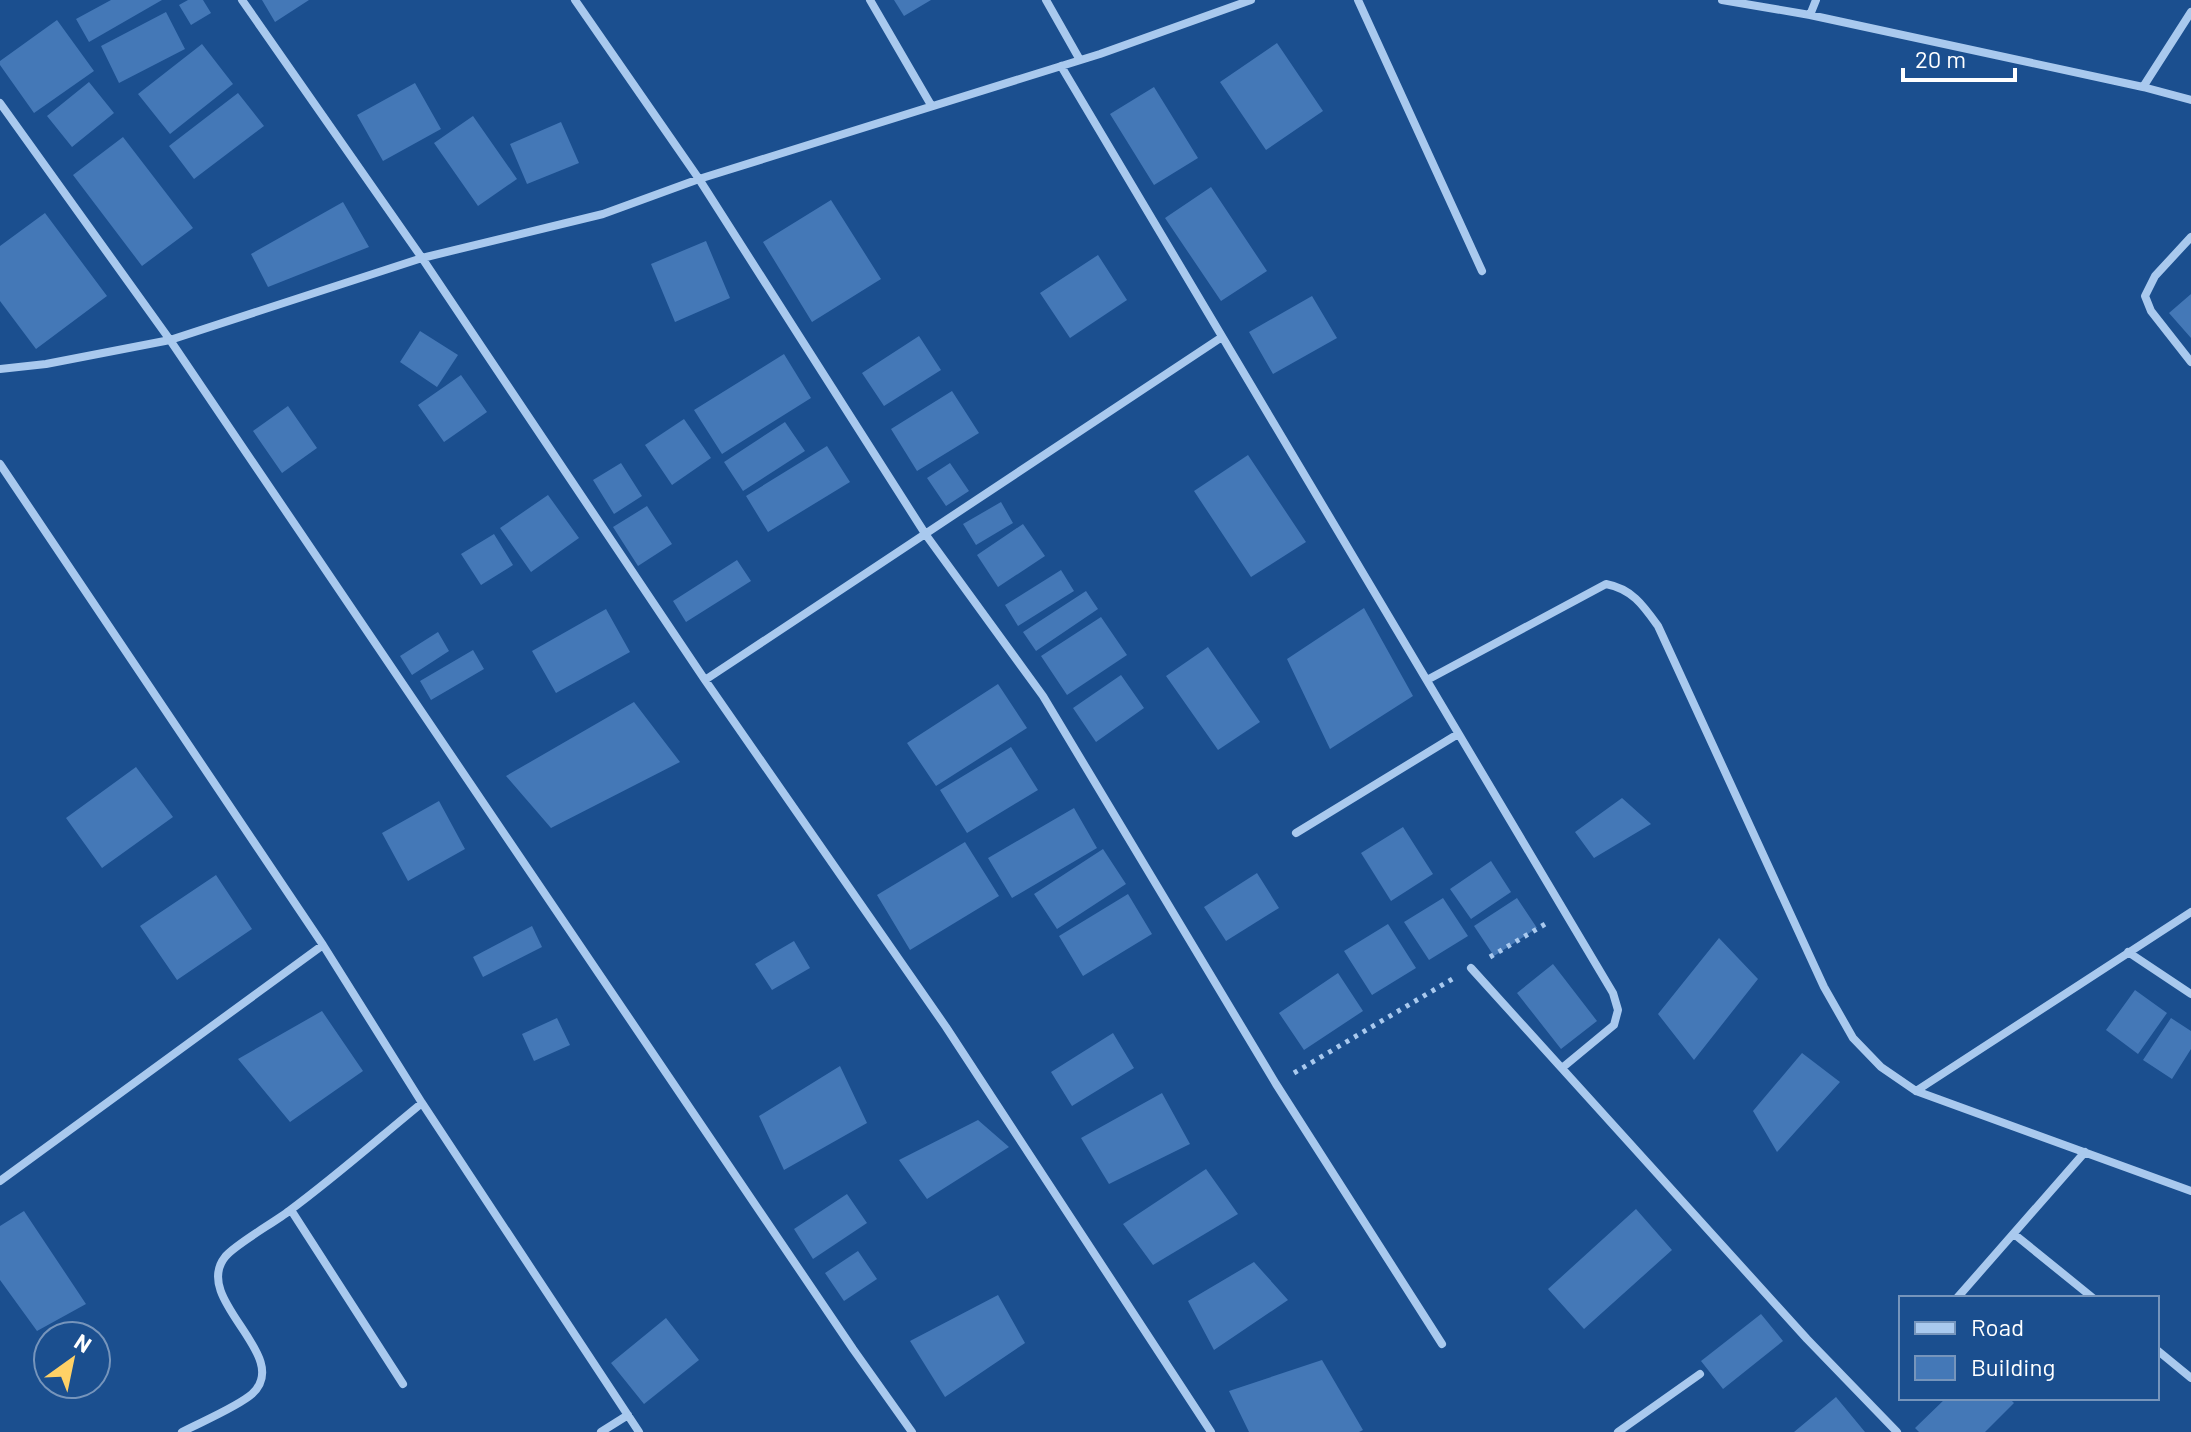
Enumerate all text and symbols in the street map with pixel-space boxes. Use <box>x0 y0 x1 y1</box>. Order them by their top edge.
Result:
scale bar <box>1903 32 2015 82</box>
text: 20 m <box>1915 44 1966 73</box>
legend <box>1899 1296 2159 1400</box>
text: Road <box>1971 1312 2024 1341</box>
north arrow <box>32 1320 112 1400</box>
text: N <box>70 1327 97 1357</box>
text: Building <box>1971 1352 2055 1381</box>

